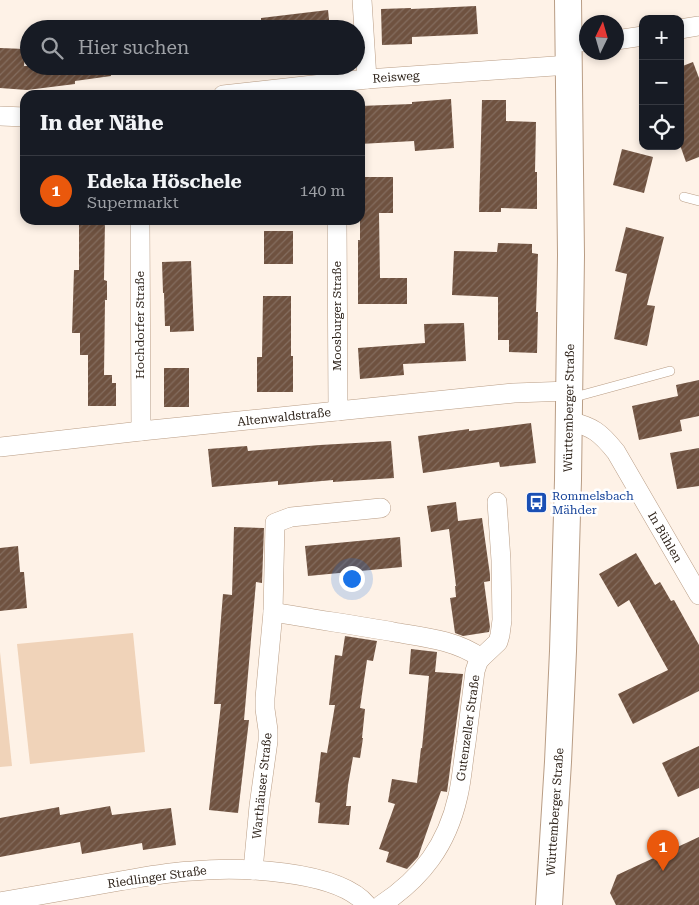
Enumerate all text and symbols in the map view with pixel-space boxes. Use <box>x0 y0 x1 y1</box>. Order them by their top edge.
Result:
north arrow <box>579 15 624 60</box>
map controls <box>639 15 684 150</box>
button: + <box>639 15 684 60</box>
search box <box>20 20 365 75</box>
icon: search <box>38 34 66 62</box>
text: Hier suchen <box>78 36 189 59</box>
button: − <box>639 60 684 105</box>
street label: Reisweg <box>372 68 420 86</box>
button: locate <box>639 105 684 150</box>
text: In der Nähe <box>40 111 163 135</box>
text: Edeka Höschele <box>87 170 242 193</box>
text: 1 <box>52 181 60 200</box>
text: 140 m <box>299 181 345 200</box>
text: Supermarkt <box>87 193 179 212</box>
street label: Moosburger Straße <box>330 261 344 371</box>
street label: Hochdorfer Straße <box>133 271 147 379</box>
street label: Württemberger Straße <box>561 343 577 472</box>
street label: Altenwaldstraße <box>236 405 332 429</box>
place label: Rommelsbach Mähder <box>552 489 634 517</box>
bus stop icon: Rommelsbach Mähder <box>524 491 548 515</box>
street label: In Bühlen <box>645 509 685 565</box>
your location <box>339 566 365 592</box>
street label: Gutenzeller Straße <box>454 674 482 782</box>
street label: Warthäuser Straße <box>249 732 275 840</box>
street label: Württemberger Straße <box>544 747 566 876</box>
pin: 1 <box>647 830 679 871</box>
street label: Riedlinger Straße <box>106 863 208 891</box>

